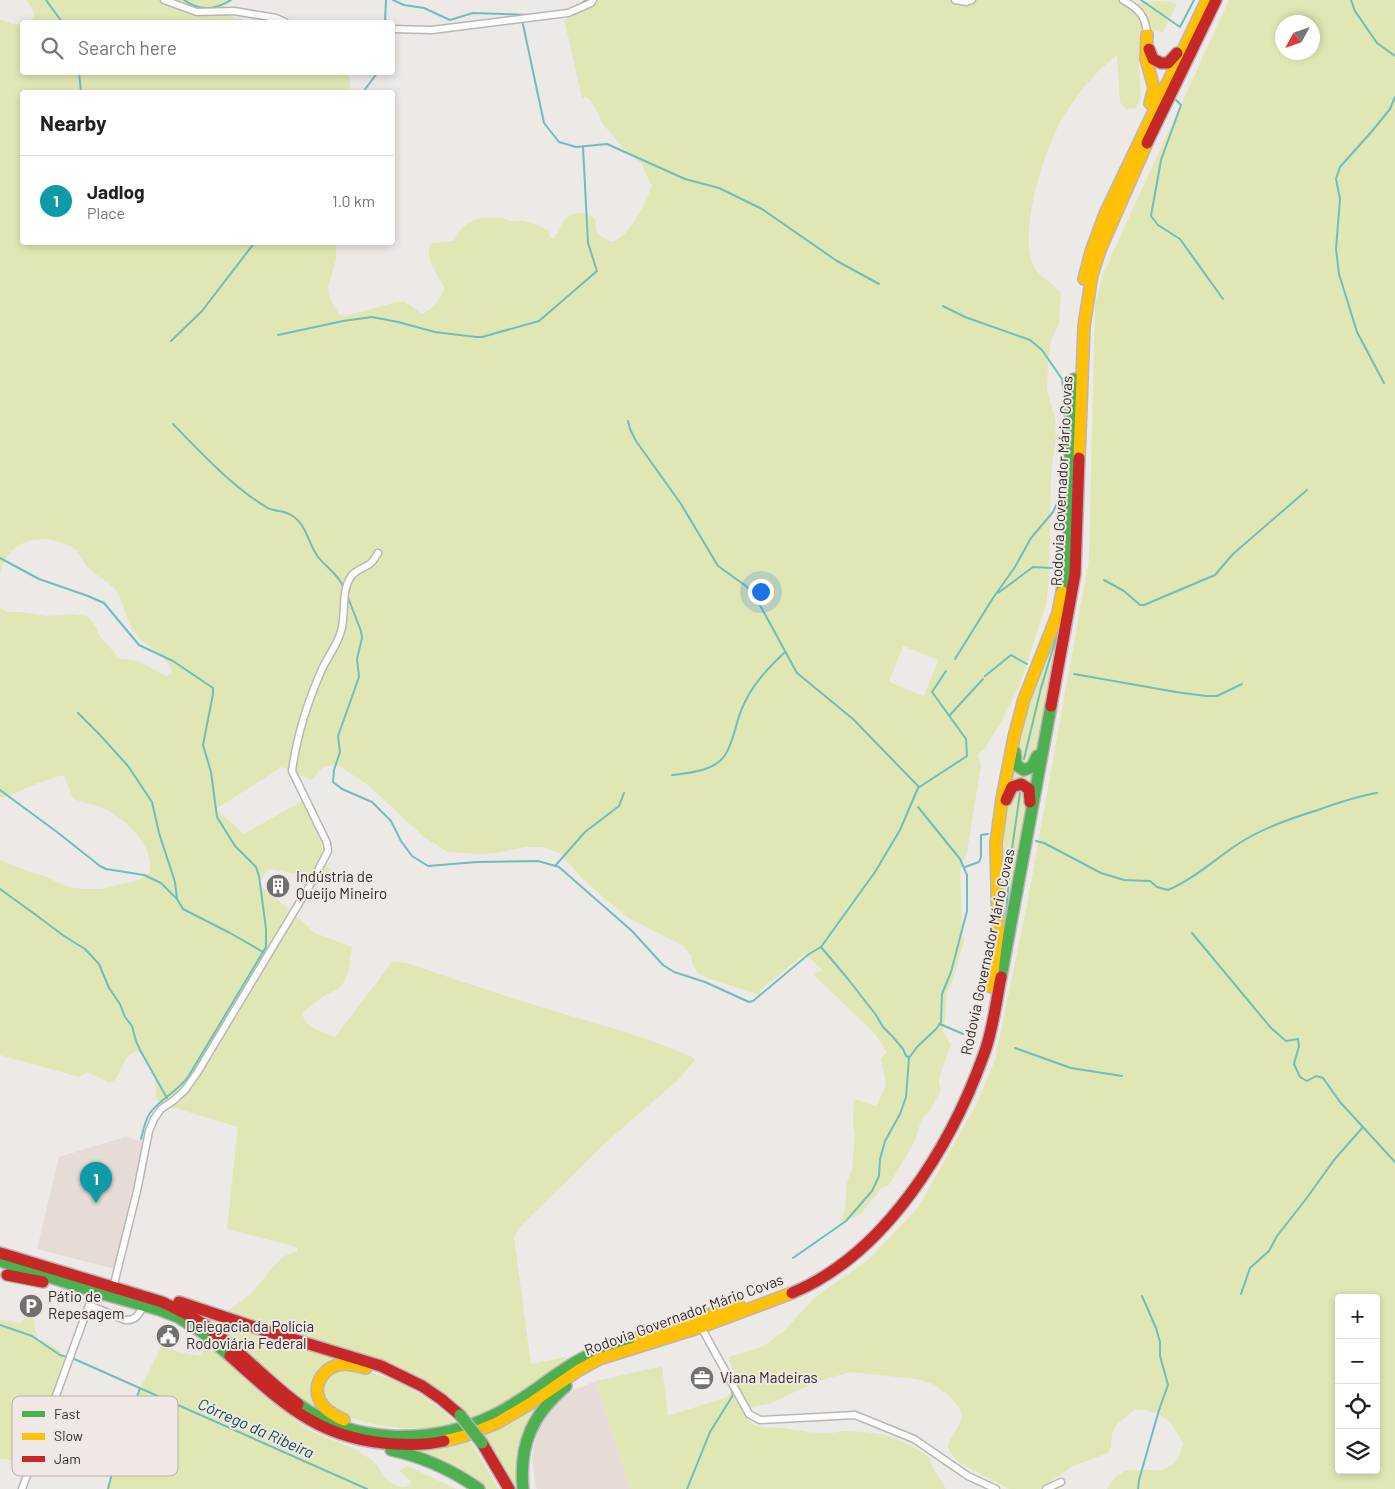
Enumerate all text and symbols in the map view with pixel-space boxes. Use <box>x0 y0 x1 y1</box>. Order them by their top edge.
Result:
north arrow <box>1275 15 1320 60</box>
search box <box>20 20 395 75</box>
icon: search <box>38 34 66 62</box>
text: Search here <box>78 36 177 59</box>
text: Nearby <box>40 110 106 135</box>
text: Jadlog <box>87 180 145 203</box>
text: 1 <box>53 191 59 210</box>
text: 1.0 km <box>332 191 375 210</box>
text: Place <box>87 203 125 222</box>
street label: Rodovia Governador Mário Covas <box>1047 375 1075 587</box>
your location <box>748 579 774 605</box>
street label: Rodovia Governador Mário Covas <box>956 847 1018 1057</box>
place label: Indústria de Queijo Mineiro <box>296 867 387 902</box>
building icon: Indústria de Queijo Mineiro <box>265 873 291 899</box>
pin: 1 <box>80 1162 112 1203</box>
street label: Rodovia Governador Mário Covas <box>582 1270 786 1359</box>
place label: Pátio de Repesagem <box>48 1287 124 1322</box>
parking icon: Pátio de Repesagem <box>18 1293 44 1319</box>
map controls <box>1335 1294 1380 1474</box>
button: + <box>1335 1294 1380 1339</box>
place label: Delegacia da Polícia Rodoviária Federal <box>186 1317 314 1352</box>
public building icon: Delegacia da Polícia Rodoviária Federal <box>155 1323 181 1349</box>
button: − <box>1335 1339 1380 1384</box>
office icon: Viana Madeiras <box>689 1365 715 1391</box>
place label: Viana Madeiras <box>720 1368 818 1386</box>
button: locate <box>1335 1384 1380 1429</box>
water label: Córrego da Ribeira <box>195 1393 317 1462</box>
legend <box>12 1396 178 1476</box>
text: Fast <box>54 1405 80 1422</box>
text: Slow <box>54 1427 83 1444</box>
button: layers <box>1335 1429 1380 1474</box>
text: Jam <box>54 1450 81 1467</box>

